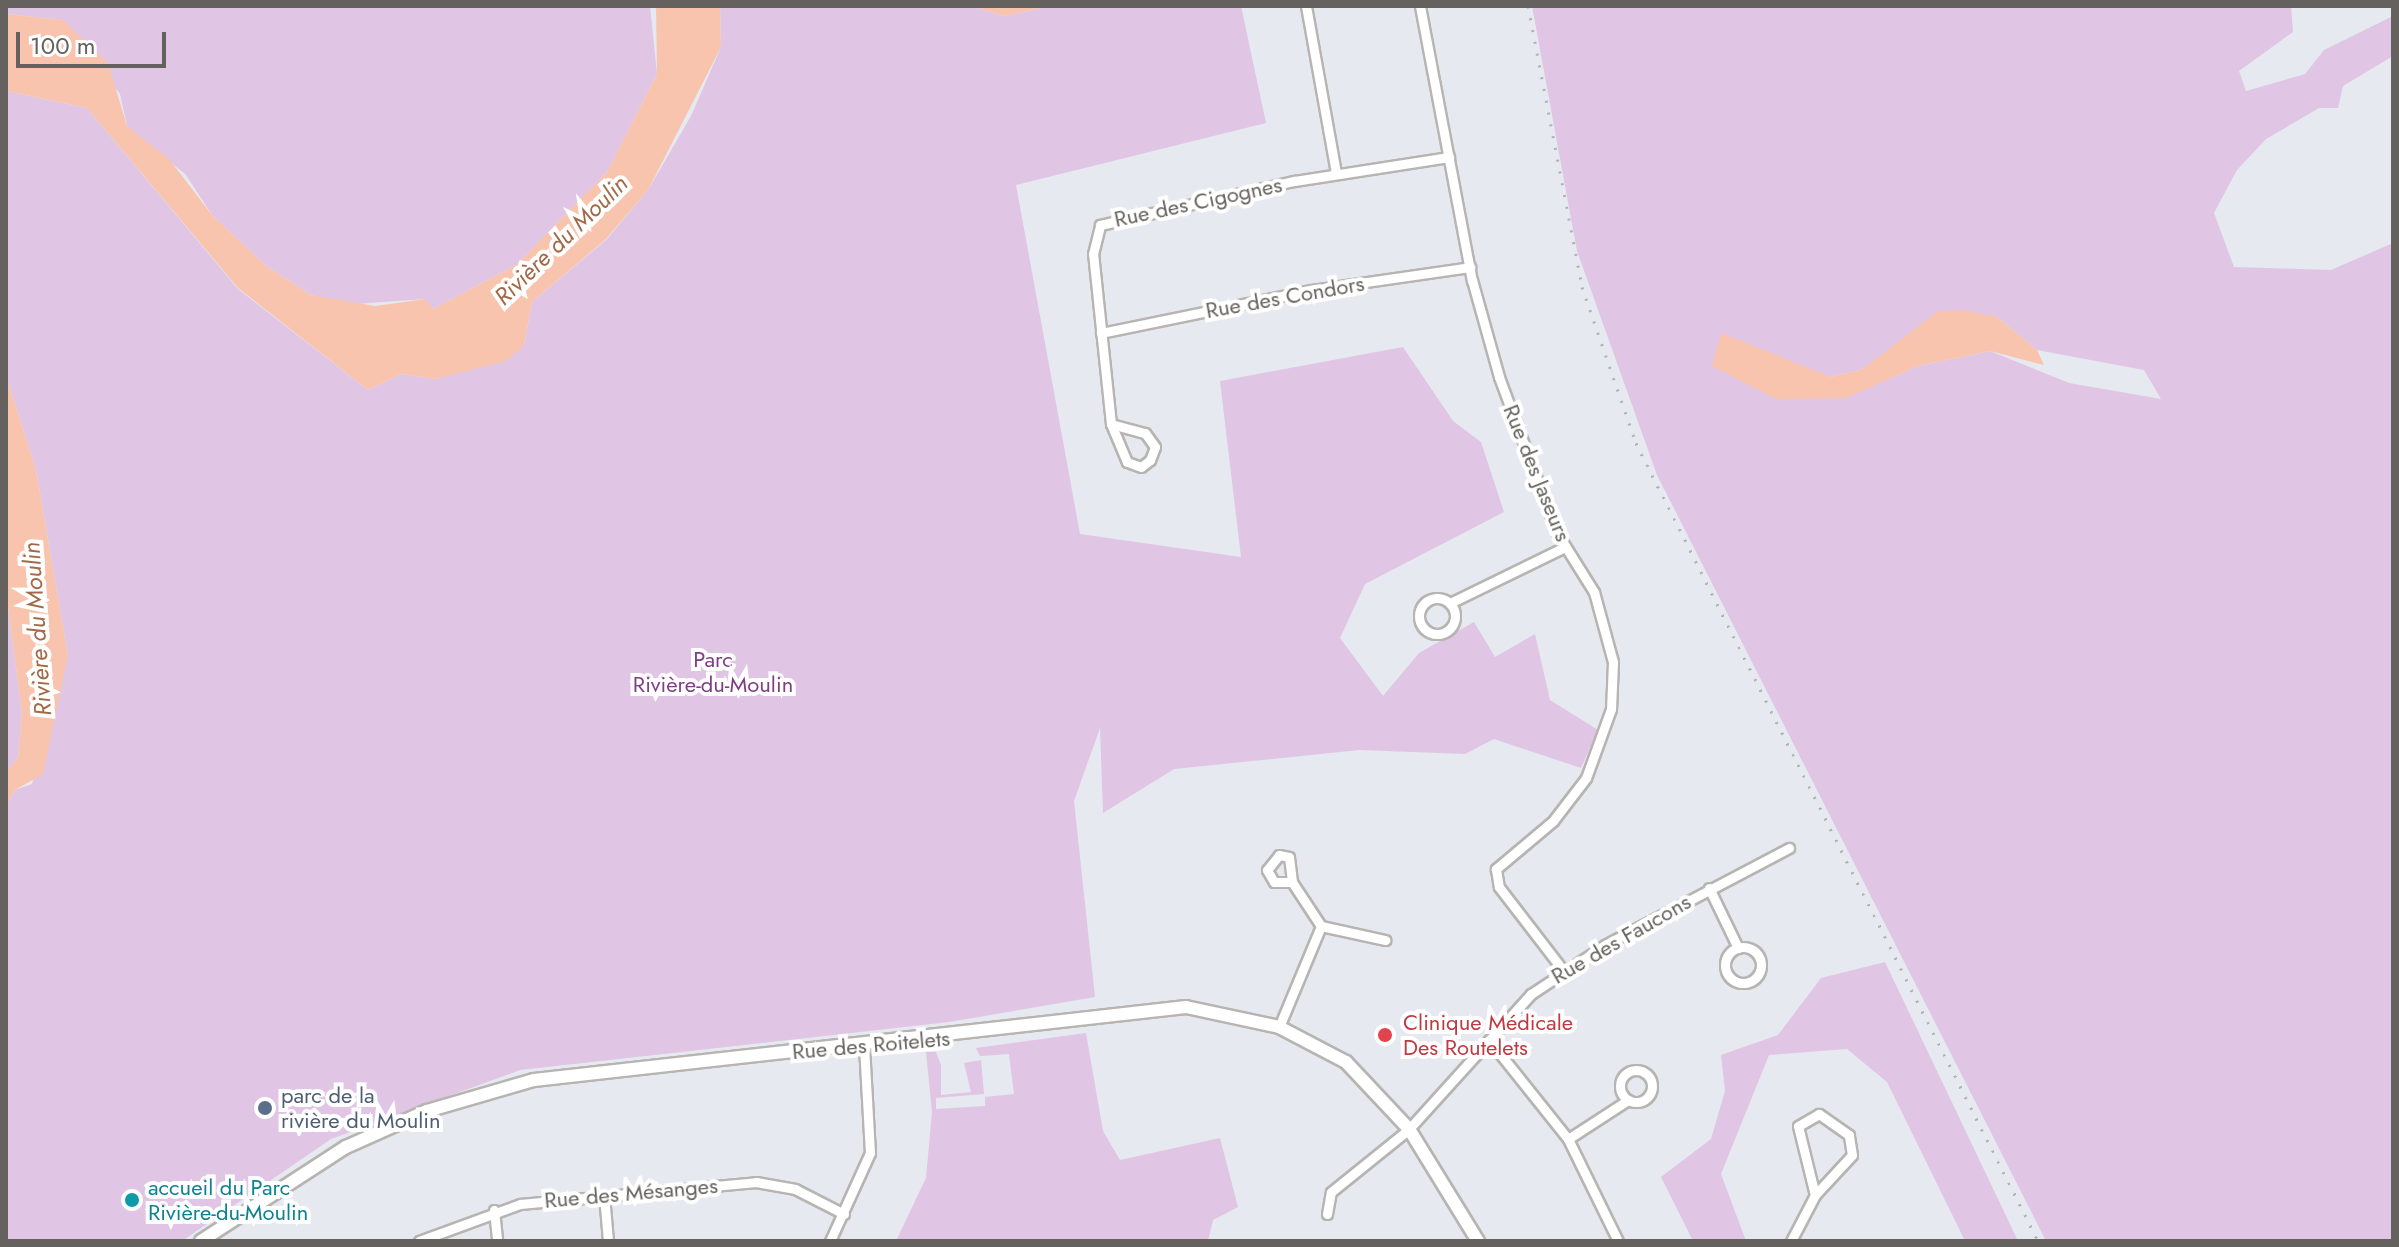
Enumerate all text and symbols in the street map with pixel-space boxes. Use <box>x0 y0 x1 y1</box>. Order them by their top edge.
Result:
scale bar <box>20 16 170 66</box>
text: 100 m <box>30 28 96 63</box>
water label: Rivière du Moulin <box>488 169 634 311</box>
street label: Rue des Cigognes <box>1112 171 1284 233</box>
street label: Rue des Condors <box>1204 270 1366 324</box>
street label: Rue des Jaseurs <box>1498 401 1576 545</box>
water label: Rivière du Moulin <box>17 541 57 717</box>
park label: Parc Rivière-du-Moulin <box>633 646 793 698</box>
street label: Rue des Faucons <box>1547 888 1695 990</box>
place label: Clinique Médicale Des Routelets <box>1403 1009 1573 1060</box>
marker: Clinique Médicale Des Routelets <box>1374 1024 1396 1046</box>
street label: Rue des Roitelets <box>791 1025 951 1065</box>
place label: parc de la rivière du Moulin <box>281 1082 441 1134</box>
marker: parc de la rivière du Moulin <box>256 1099 274 1117</box>
street label: Rue des Mésanges <box>543 1172 719 1214</box>
place label: accueil du Parc Rivière-du-Moulin <box>148 1174 308 1226</box>
marker: accueil du Parc Rivière-du-Moulin <box>123 1191 141 1209</box>

